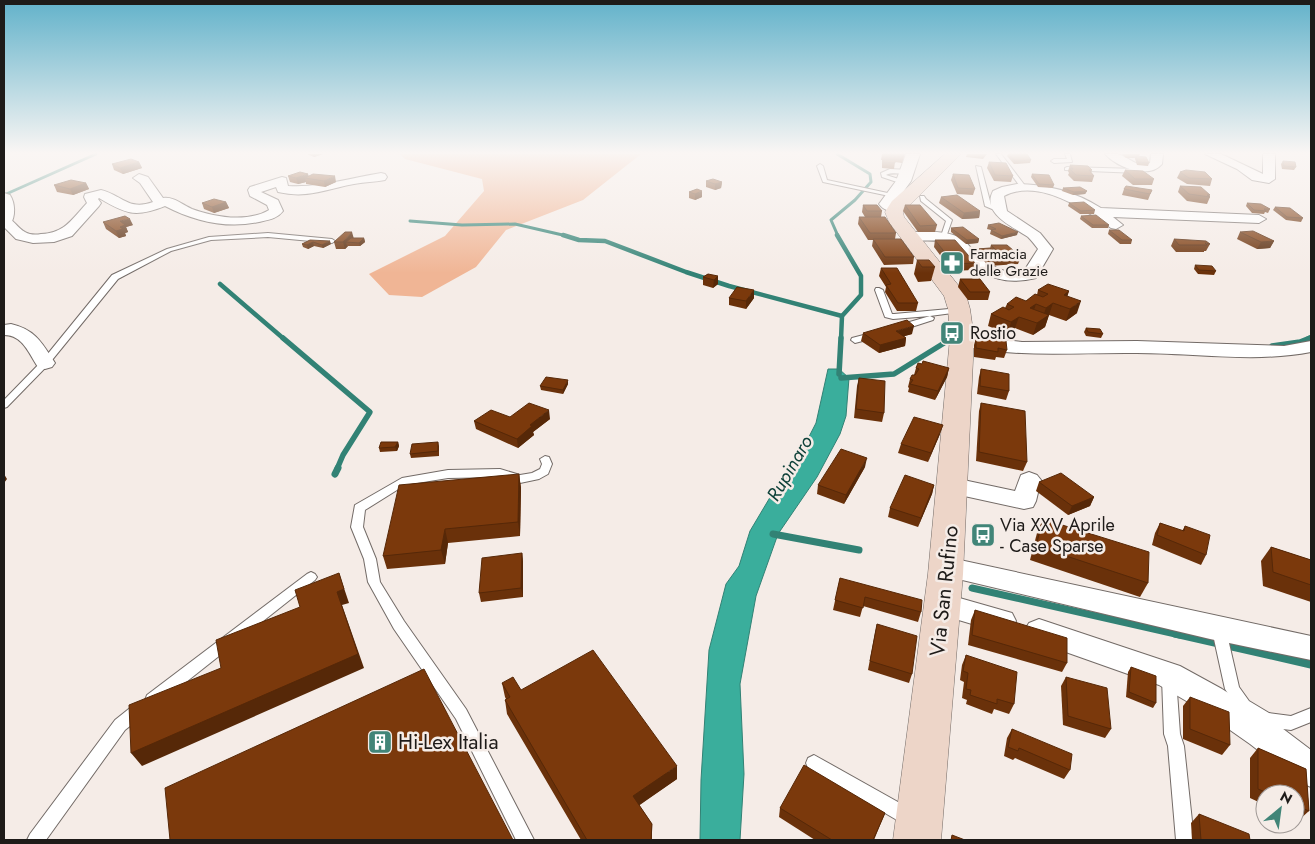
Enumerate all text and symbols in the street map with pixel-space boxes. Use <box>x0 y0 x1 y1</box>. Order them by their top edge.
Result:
place label: Farmacia delle Grazie <box>970 243 1048 282</box>
pharmacy icon: Farmacia delle Grazie <box>939 250 965 276</box>
bus stop icon: Rostio <box>939 320 965 346</box>
place label: Rostio <box>970 320 1016 346</box>
water label: Rupinaro <box>760 431 819 506</box>
place label: Via XXV Aprile - Case Sparse <box>1000 512 1115 559</box>
bus stop icon: Via XXV Aprile - Case Sparse <box>970 522 996 548</box>
street label: Via San Rufino <box>922 524 966 658</box>
place label: Hi-Lex Italia <box>398 727 499 757</box>
building icon: Hi-Lex Italia <box>367 729 393 755</box>
north arrow <box>1255 784 1305 834</box>
text: N <box>1277 786 1296 809</box>

